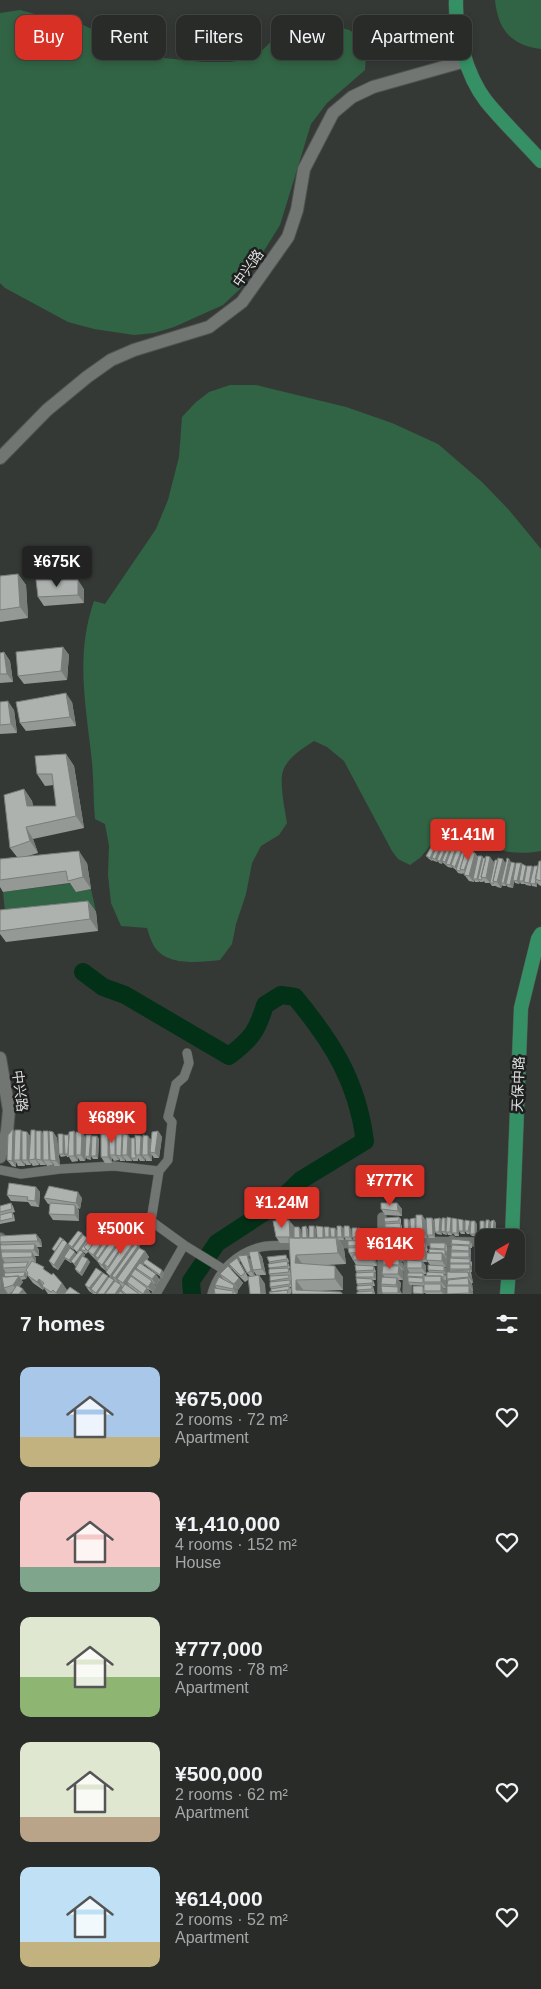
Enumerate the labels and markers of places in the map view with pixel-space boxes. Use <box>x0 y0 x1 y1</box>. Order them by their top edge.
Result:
pin: ¥675K <box>22 546 92 588</box>
pin: ¥1.41M <box>427 818 509 861</box>
pin: ¥689K <box>77 1102 147 1144</box>
pin: ¥777K <box>355 1164 425 1207</box>
pin: ¥1.24M <box>241 1186 323 1229</box>
pin: ¥500K <box>86 1212 156 1255</box>
pin: ¥614K <box>355 1228 425 1270</box>

